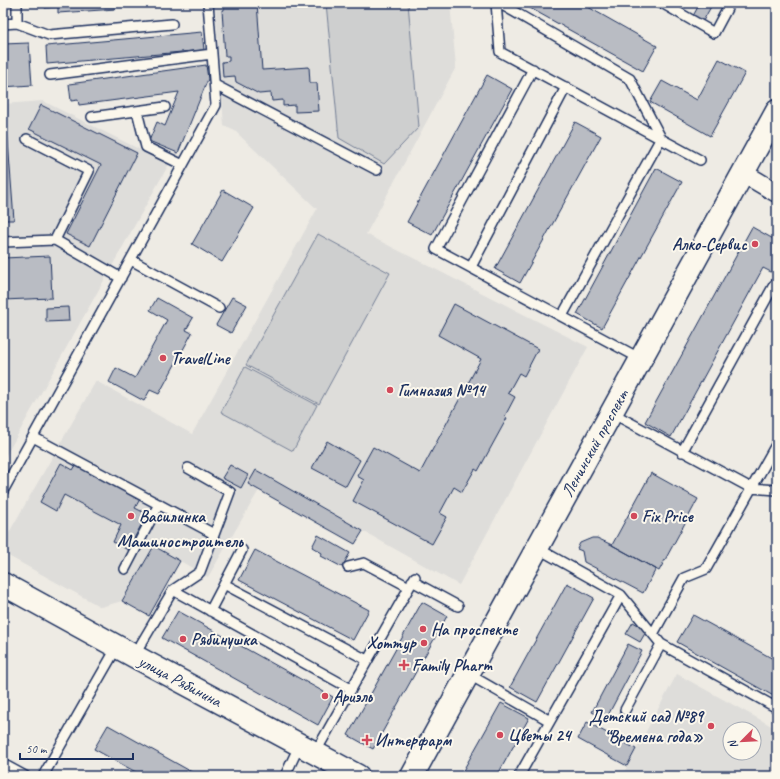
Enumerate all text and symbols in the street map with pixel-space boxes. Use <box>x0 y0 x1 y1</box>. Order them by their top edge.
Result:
place label: Алко-Сервис <box>672 234 748 255</box>
marker: Алко-Сервис <box>750 239 760 249</box>
place label: TravelLine <box>171 348 232 369</box>
marker: TravelLine <box>158 353 168 363</box>
place label: Гимназия №14 <box>398 380 487 401</box>
marker: Гимназия №14 <box>385 385 395 395</box>
street label: Ленинский проспект <box>557 385 633 501</box>
place label: Василинка <box>139 506 206 527</box>
place label: Fix Price <box>642 506 694 527</box>
marker: Василинка <box>126 511 136 521</box>
marker: Fix Price <box>629 511 639 521</box>
district label: Машиностроитель <box>117 530 244 552</box>
place label: На проспекте <box>431 619 519 640</box>
marker: На проспекте <box>418 624 428 634</box>
place label: Рябинушка <box>191 629 258 650</box>
place label: Хоттур <box>367 633 418 654</box>
marker: Рябинушка <box>178 634 188 644</box>
marker: Хоттур <box>419 638 429 648</box>
street label: улица Рябинина <box>134 650 226 712</box>
place label: Family Pharm <box>412 655 493 676</box>
marker: Family Pharm <box>399 660 409 670</box>
place label: Ариэль <box>333 686 374 707</box>
marker: Ариэль <box>320 691 330 701</box>
place label: Детский сад №89 “Времена года» <box>589 706 706 747</box>
marker: Детский сад №89 “Времена года» <box>706 721 716 731</box>
north arrow <box>722 721 762 761</box>
place label: Цветы 24 <box>508 725 573 746</box>
place label: Интерфарм <box>375 730 453 751</box>
marker: Цветы 24 <box>495 730 505 740</box>
scale bar <box>20 735 133 761</box>
marker: Интерфарм <box>362 735 372 745</box>
text: N <box>724 737 741 751</box>
text: 50 m <box>26 741 48 757</box>

